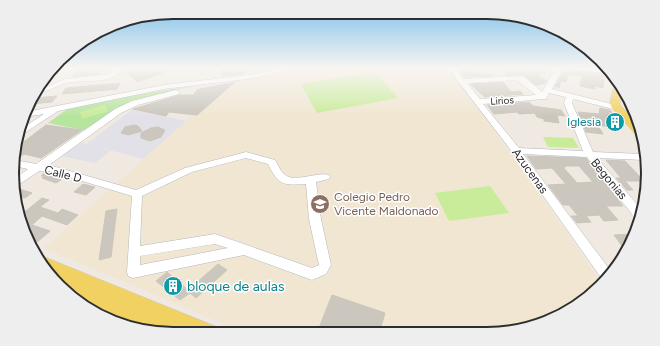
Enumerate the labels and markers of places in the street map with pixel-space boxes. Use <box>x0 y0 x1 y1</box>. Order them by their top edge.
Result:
building icon: Iglesia <box>604 111 626 133</box>
place label: Iglesia <box>567 115 601 129</box>
place label: Colegio Pedro Vicente Maldonado <box>334 190 439 218</box>
school or university icon: Colegio Pedro Vicente Maldonado <box>309 193 331 215</box>
building icon: bloque de aulas <box>162 275 184 297</box>
place label: bloque de aulas <box>187 278 284 295</box>

